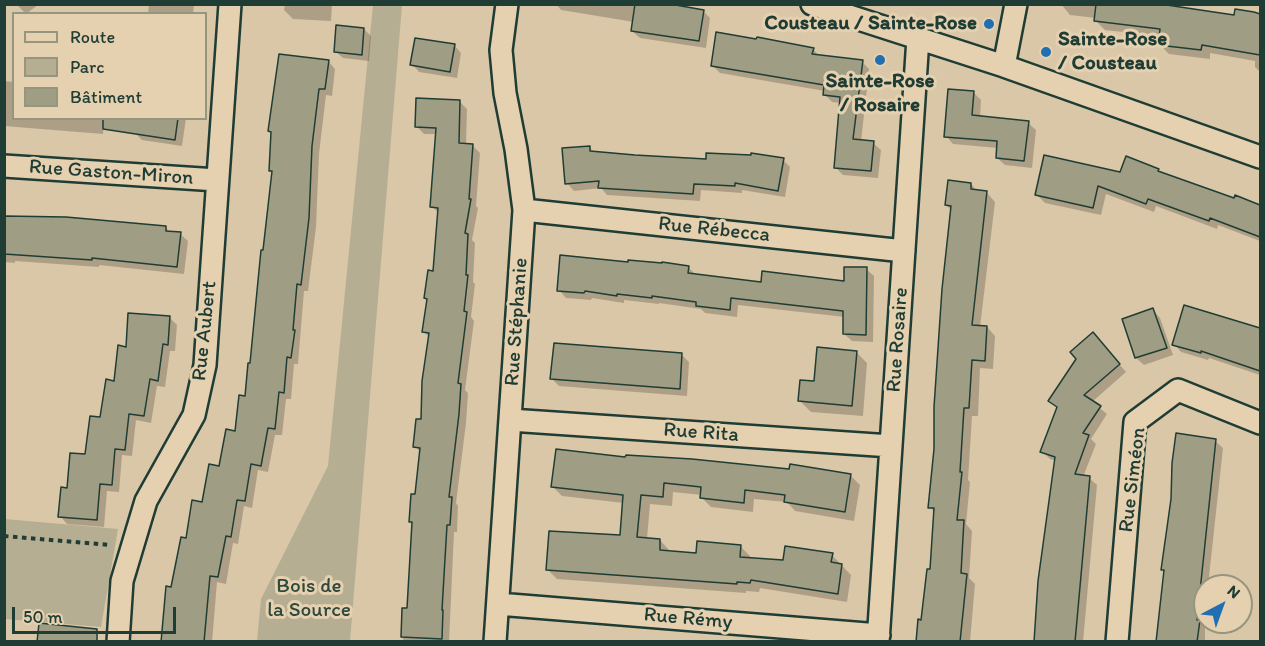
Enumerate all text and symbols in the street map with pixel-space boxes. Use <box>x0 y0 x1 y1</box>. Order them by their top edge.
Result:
place label: Cousteau / Sainte-Rose <box>764 11 977 37</box>
legend <box>12 12 207 120</box>
marker: Cousteau / Sainte-Rose <box>982 17 996 31</box>
text: Route <box>70 26 115 48</box>
place label: Sainte-Rose / Cousteau <box>1058 27 1167 77</box>
marker: Sainte-Rose / Cousteau <box>1039 45 1053 59</box>
marker: Sainte-Rose / Rosaire <box>873 53 887 67</box>
text: Parc <box>70 56 104 78</box>
place label: Sainte-Rose / Rosaire <box>825 69 935 119</box>
text: Bâtiment <box>70 86 142 108</box>
street label: Rue Gaston-Miron <box>28 155 194 191</box>
street label: Rue Rébecca <box>657 212 771 248</box>
street label: Rue Stéphanie <box>500 257 534 387</box>
street label: Rue Aubert <box>187 280 223 382</box>
street label: Rue Rosaire <box>882 287 914 393</box>
street label: Rue Rita <box>663 418 739 448</box>
street label: Rue Siméon <box>1114 426 1152 534</box>
park label: Bois de la Source <box>267 574 351 624</box>
north arrow <box>1193 574 1253 634</box>
text: N <box>1224 581 1244 602</box>
scale bar <box>15 595 178 633</box>
street label: Rue Rémy <box>643 603 733 635</box>
text: 50 m <box>23 606 63 628</box>

